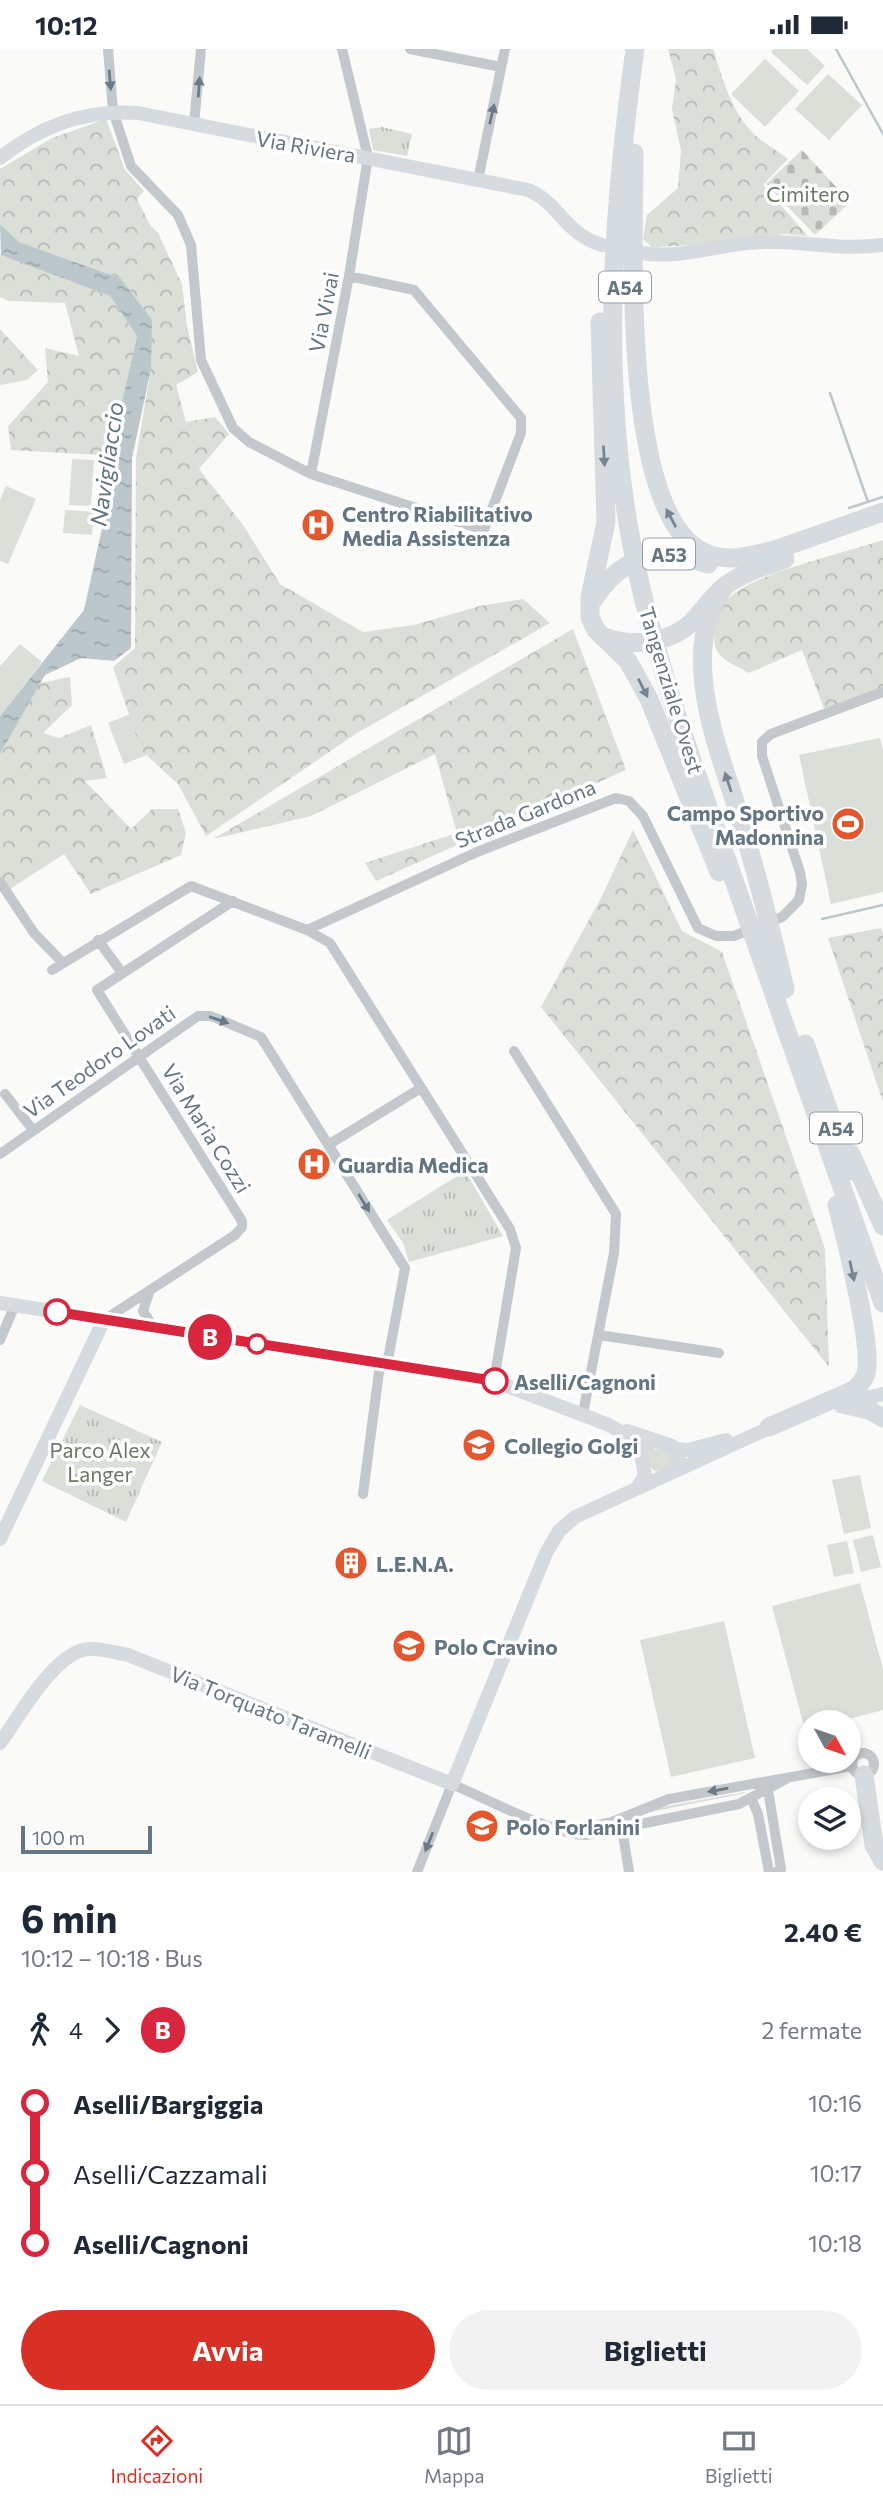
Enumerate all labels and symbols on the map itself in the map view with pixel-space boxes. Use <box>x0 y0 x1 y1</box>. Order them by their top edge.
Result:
one-way arrow <box>105 69 116 91</box>
one-way arrow <box>194 76 205 98</box>
one-way arrow <box>487 103 498 125</box>
street label: Via Riviera <box>254 125 358 167</box>
park label: Cimitero <box>766 181 850 206</box>
street label: Via Vivai <box>303 270 343 354</box>
road number: A54 <box>599 271 651 303</box>
water label: Navigliaccio <box>83 400 129 528</box>
one-way arrow <box>599 445 610 467</box>
place label: Centro Riabilitativo Media Assistenza <box>342 501 533 550</box>
hospital icon: Centro Riabilitativo Media Assistenza <box>299 506 337 544</box>
one-way arrow <box>665 508 676 528</box>
road number: A53 <box>643 539 695 569</box>
street label: Tangenziale Ovest <box>635 604 709 776</box>
one-way arrow <box>637 678 649 698</box>
one-way arrow <box>722 771 733 792</box>
street label: Strada Gardona <box>451 773 599 853</box>
place label: Campo Sportivo Madonnina <box>667 800 824 849</box>
sports icon: Campo Sportivo Madonnina <box>829 805 867 843</box>
street label: Via Teodoro Lovati <box>18 999 180 1123</box>
one-way arrow <box>209 1015 230 1026</box>
street label: Via Maria Cozzi <box>157 1059 257 1197</box>
road number: A54 <box>810 1113 862 1143</box>
hospital icon: Guardia Medica <box>295 1145 333 1183</box>
place label: Guardia Medica <box>338 1152 488 1177</box>
one-way arrow <box>358 1193 371 1213</box>
one-way arrow <box>846 1260 857 1282</box>
unlabelled marker <box>44 1299 70 1325</box>
line badge: B <box>187 1314 233 1360</box>
unlabelled marker <box>247 1334 267 1354</box>
marker: Aselli/Cagnoni <box>482 1368 508 1394</box>
place label: Aselli/Cagnoni <box>514 1369 656 1394</box>
school or university icon: Collegio Golgi <box>460 1426 498 1464</box>
place label: Collegio Golgi <box>504 1433 638 1458</box>
park label: Parco Alex Langer <box>49 1437 151 1486</box>
building icon: L.E.N.A. <box>332 1544 370 1582</box>
place label: L.E.N.A. <box>376 1551 454 1576</box>
school or university icon: Polo Cravino <box>390 1627 428 1665</box>
place label: Polo Cravino <box>434 1634 558 1659</box>
street label: Via Torquato Taramelli <box>167 1660 375 1764</box>
north arrow <box>798 1710 861 1773</box>
one-way arrow <box>707 1785 729 1796</box>
school or university icon: Polo Forlanini <box>463 1807 501 1845</box>
place label: Polo Forlanini <box>506 1814 640 1839</box>
scale bar <box>21 1823 152 1855</box>
one-way arrow <box>424 1832 435 1853</box>

